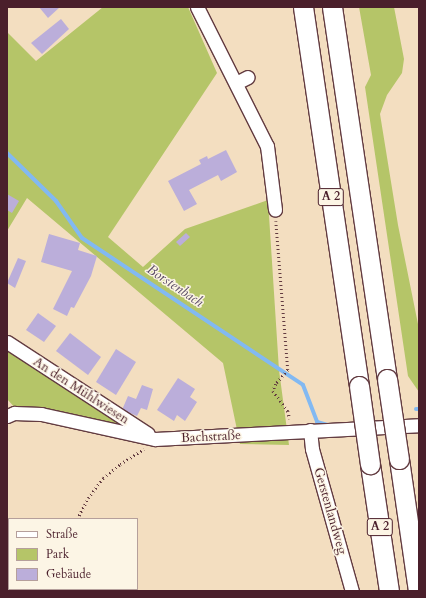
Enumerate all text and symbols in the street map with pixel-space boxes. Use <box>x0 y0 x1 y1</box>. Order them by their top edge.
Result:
road number: A 2 <box>317 187 345 207</box>
water label: Borstenbach <box>143 261 207 311</box>
street label: An den Mühlwiesen <box>30 354 132 428</box>
street label: Bachstraße <box>181 428 241 446</box>
street label: Gerstenlandweg <box>310 466 350 556</box>
road number: A 2 <box>366 517 394 537</box>
legend <box>8 518 138 590</box>
text: Straße <box>46 526 78 542</box>
text: Park <box>46 546 69 562</box>
text: Gebäude <box>46 566 91 582</box>

